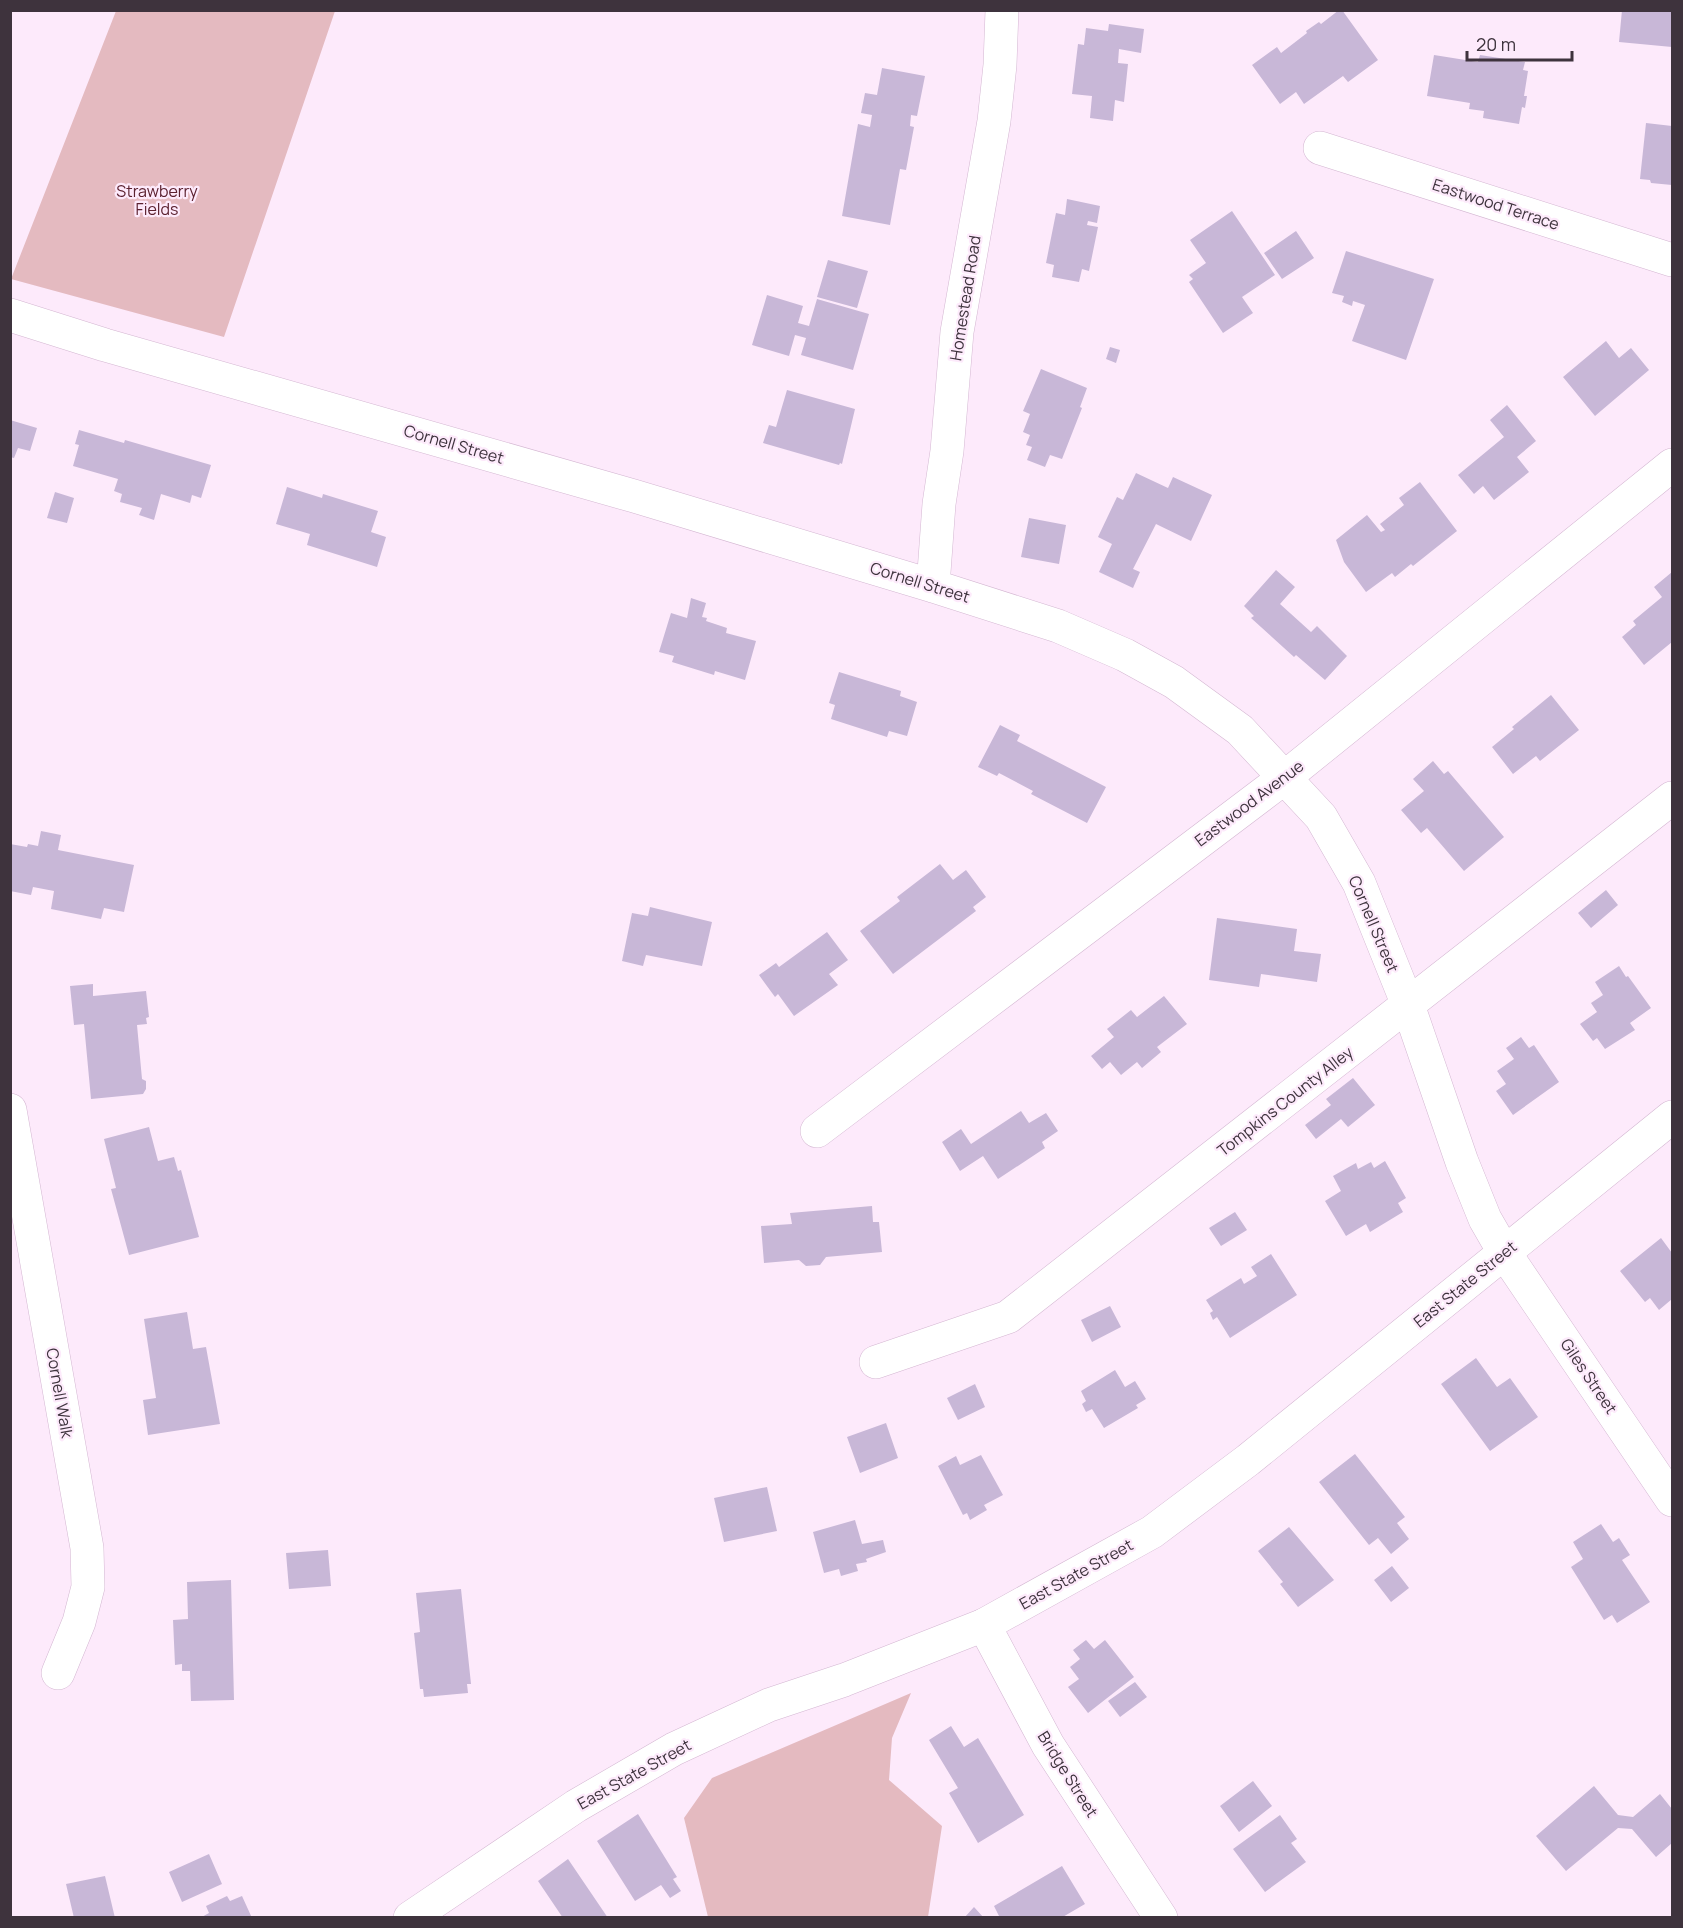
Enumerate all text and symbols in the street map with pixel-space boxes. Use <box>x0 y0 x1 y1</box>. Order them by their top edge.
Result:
scale bar <box>1467 24 1572 62</box>
text: 20 m <box>1476 32 1516 56</box>
street label: Eastwood Terrace <box>1430 173 1562 235</box>
park label: Strawberry Fields <box>116 180 198 220</box>
street label: Homestead Road <box>944 234 986 362</box>
street label: Cornell Street <box>401 419 507 469</box>
street label: Cornell Street <box>867 556 973 608</box>
street label: Eastwood Avenue <box>1190 755 1308 851</box>
street label: Cornell Street <box>1344 872 1404 976</box>
street label: Tompkins County Alley <box>1213 1041 1358 1161</box>
street label: East State Street <box>1409 1236 1521 1332</box>
street label: Giles Street <box>1556 1334 1622 1418</box>
street label: Cornell Walk <box>41 1346 79 1441</box>
street label: East State Street <box>1015 1534 1137 1614</box>
street label: Bridge Street <box>1033 1727 1103 1821</box>
street label: East State Street <box>573 1734 695 1814</box>

